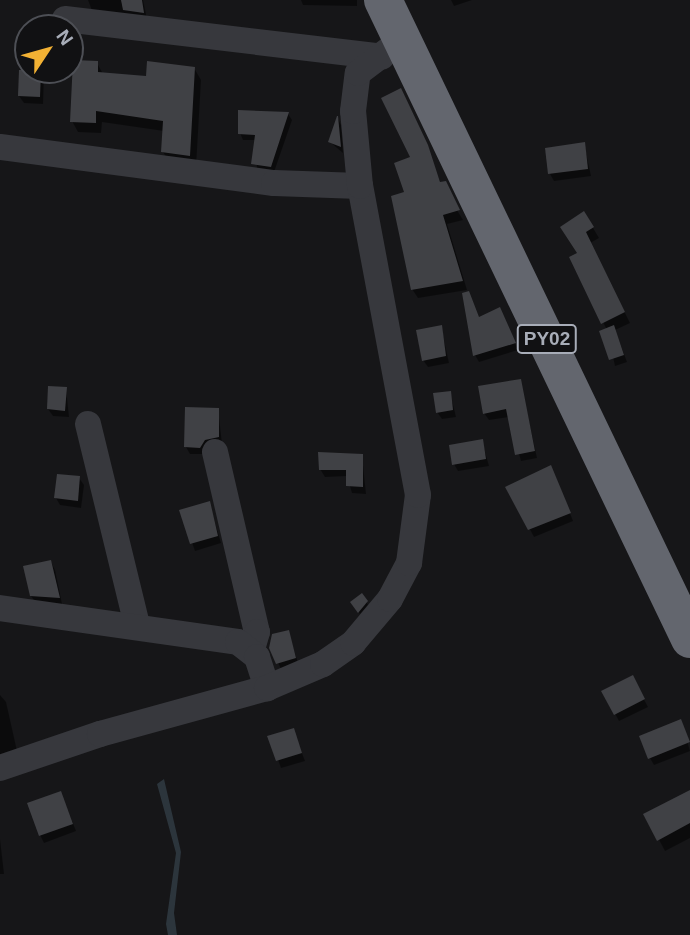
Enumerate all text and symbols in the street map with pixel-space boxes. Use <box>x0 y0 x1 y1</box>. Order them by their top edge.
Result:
north arrow <box>14 14 84 84</box>
text: N <box>52 26 77 49</box>
road number: PY02 <box>516 324 578 354</box>

